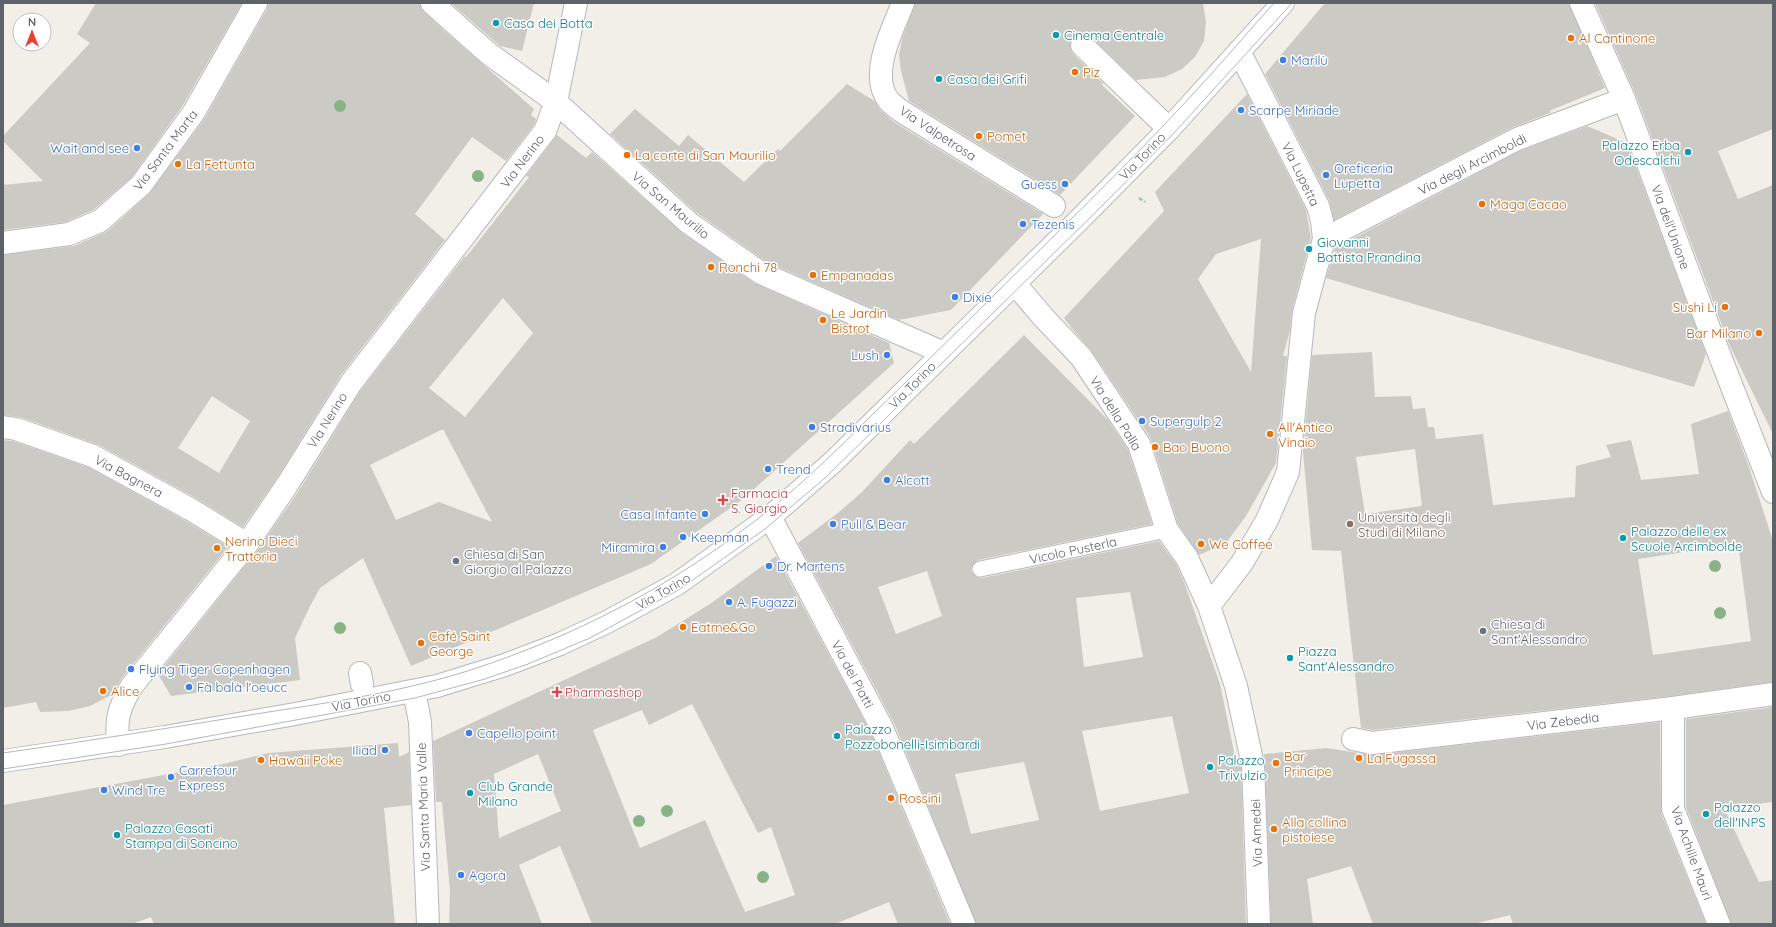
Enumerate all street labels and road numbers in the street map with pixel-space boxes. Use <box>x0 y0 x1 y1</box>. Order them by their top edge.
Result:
street label: Via Valpetrosa <box>897 102 979 164</box>
street label: Via Santa Marta <box>129 106 201 194</box>
street label: Via Torino <box>1115 129 1169 183</box>
street label: Via degli Arcimboldi <box>1415 130 1529 198</box>
street label: Via Nerino <box>497 131 547 191</box>
street label: Via Lupetta <box>1279 139 1323 209</box>
street label: Via San Maurilio <box>629 168 713 242</box>
street label: Via dell'Unione <box>1648 183 1694 271</box>
street label: Via Torino <box>885 358 939 412</box>
street label: Via della Palla <box>1087 373 1145 453</box>
street label: Via Nerino <box>304 389 351 451</box>
street label: Via Bagnera <box>92 451 166 501</box>
street label: Vicolo Pusterla <box>1028 533 1118 567</box>
street label: Via Torino <box>633 569 693 613</box>
street label: Via dei Piatti <box>828 637 878 711</box>
street label: Via Torino <box>330 687 392 715</box>
street label: Via Zebedia <box>1526 709 1600 733</box>
street label: Via Santa Maria Valle <box>413 742 433 872</box>
street label: Via Amedei <box>1247 798 1265 868</box>
street label: Via Achille Mauri <box>1668 804 1716 902</box>

